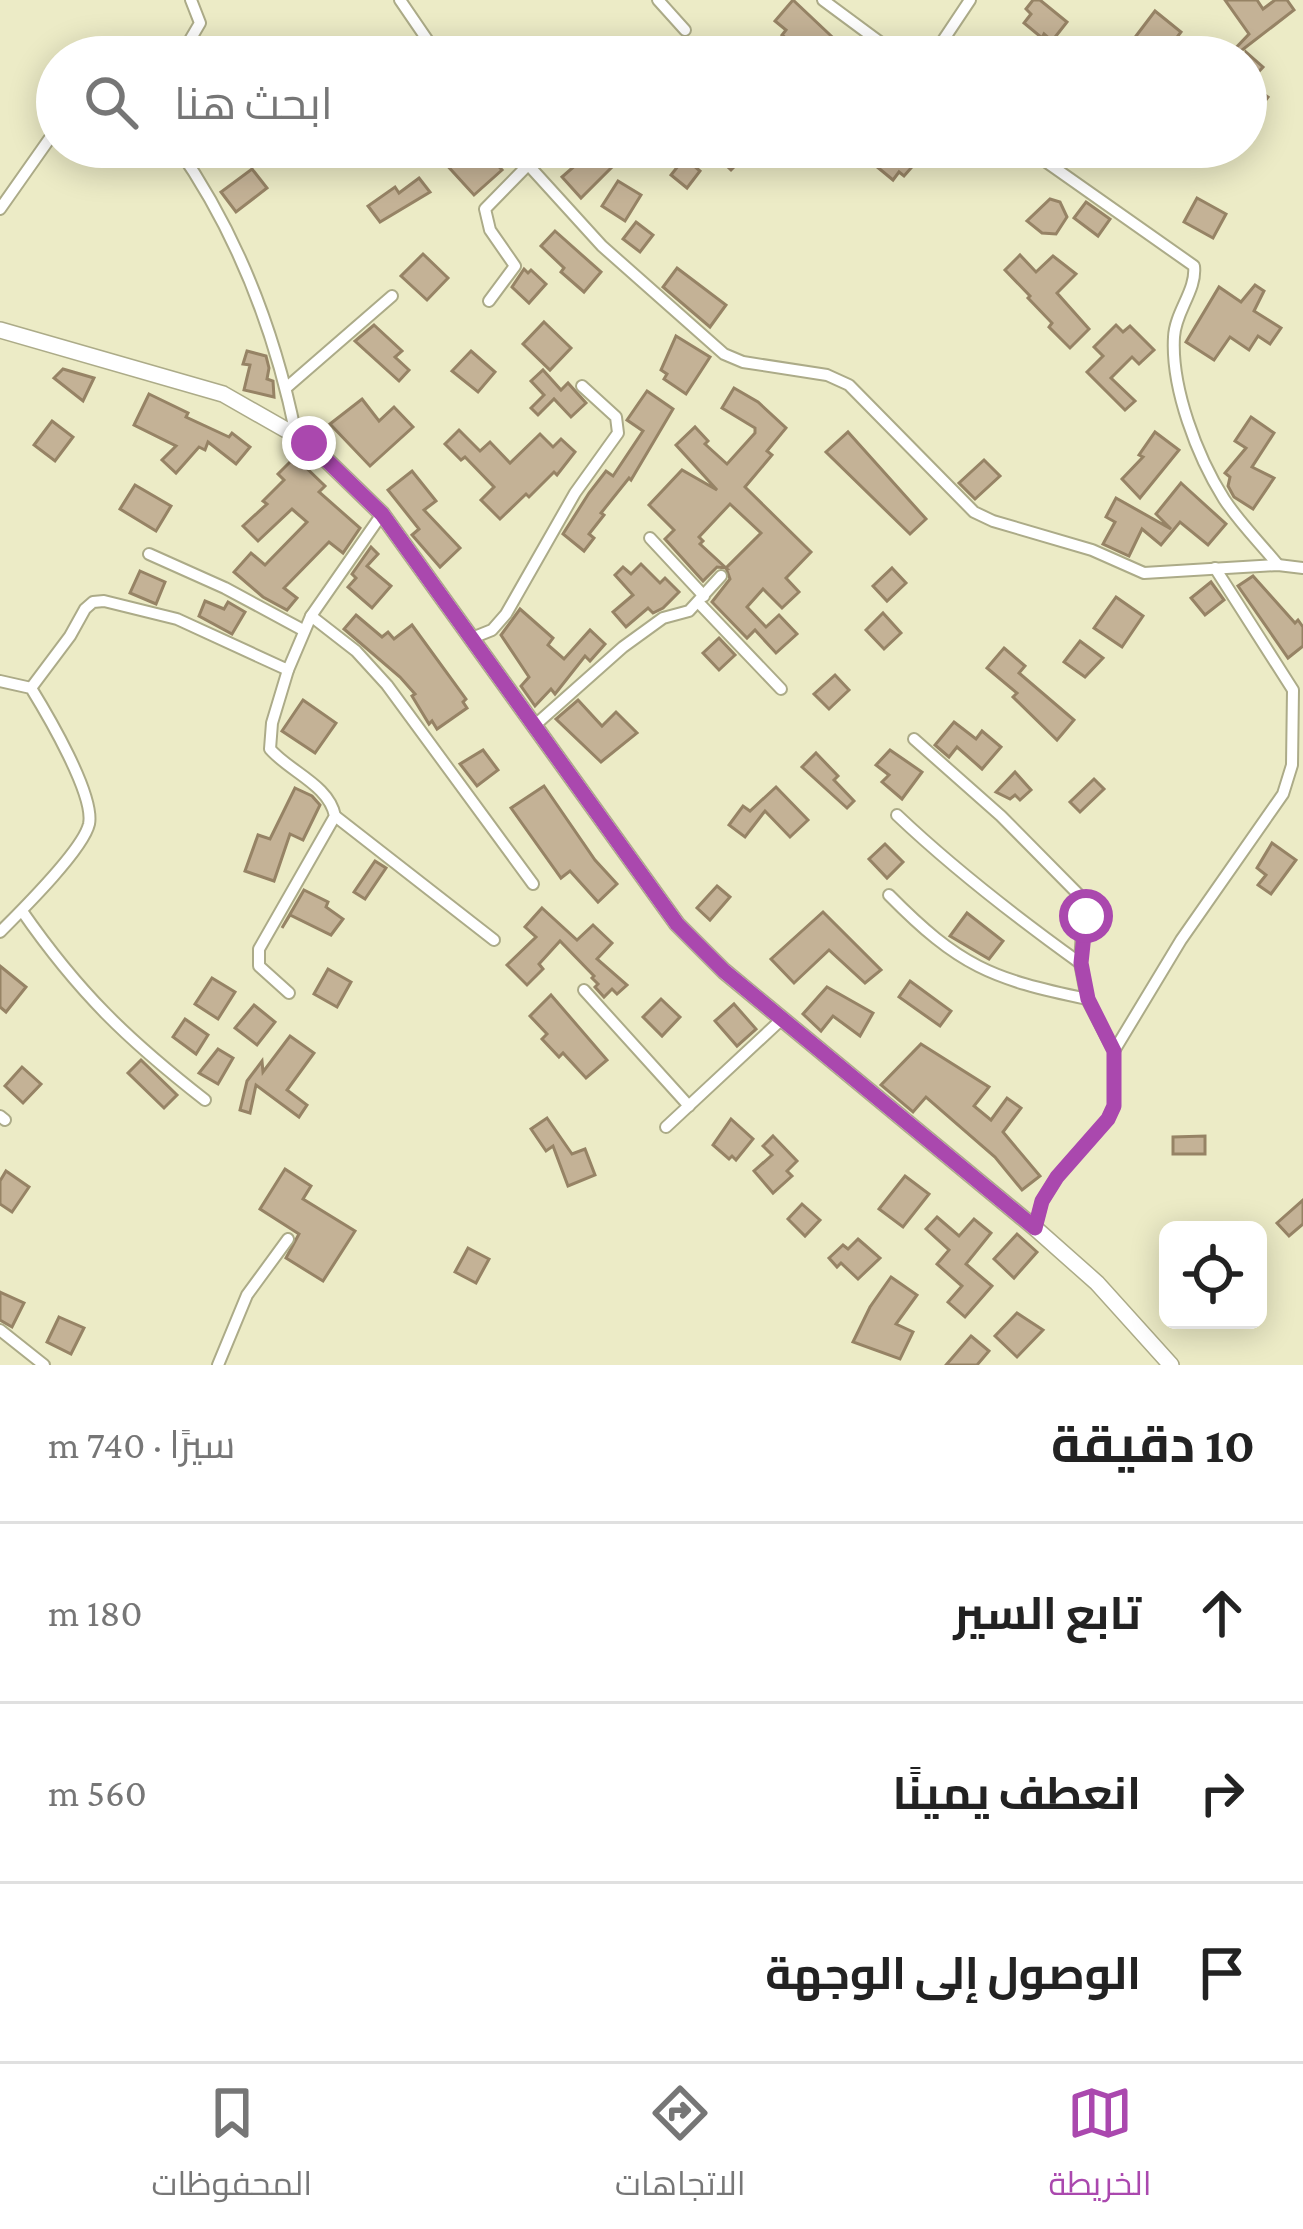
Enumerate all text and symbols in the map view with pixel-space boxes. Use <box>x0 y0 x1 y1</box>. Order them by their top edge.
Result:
search box <box>36 36 1267 168</box>
icon: search <box>78 69 144 135</box>
text: ابحث هنا <box>174 79 333 129</box>
route end <box>282 416 336 470</box>
route start <box>1059 889 1113 943</box>
map controls <box>1159 1221 1267 1329</box>
button: locate <box>1159 1221 1267 1329</box>
text: 10 دقيقة <box>1051 1416 1255 1473</box>
text: سيرًا · 740 m <box>48 1423 235 1466</box>
icon: ahead <box>1189 1580 1255 1646</box>
text: تابع السير <box>953 1589 1141 1639</box>
text: 180 m <box>48 1591 143 1634</box>
icon: right <box>1189 1760 1255 1826</box>
text: انعطف يمينًا <box>892 1769 1141 1819</box>
text: 560 m <box>48 1771 147 1814</box>
icon: arrive <box>1189 1940 1255 2006</box>
text: الوصول إلى الوجهة <box>765 1949 1141 1999</box>
tab: المحفوظات <box>151 2080 312 2214</box>
tab: الاتجاهات <box>615 2080 746 2214</box>
tab: الخريطة <box>1049 2080 1152 2214</box>

